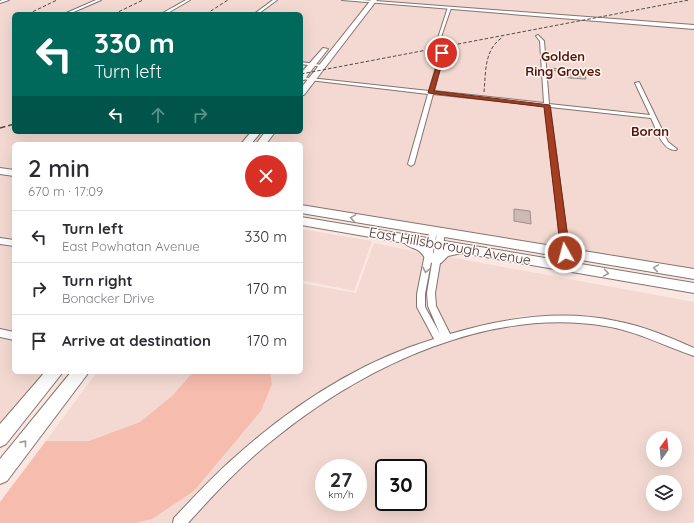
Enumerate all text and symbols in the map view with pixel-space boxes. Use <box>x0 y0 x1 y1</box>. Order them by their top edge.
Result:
text: 330 m <box>94 25 175 60</box>
icon: left <box>28 28 80 80</box>
pin <box>425 36 459 70</box>
icon: arrive <box>431 42 453 64</box>
district label: Golden Ring Groves <box>525 48 601 79</box>
text: Turn left <box>94 60 162 83</box>
icon: left <box>105 104 127 126</box>
icon: ahead <box>147 104 169 126</box>
icon: right <box>189 104 211 126</box>
district label: Boran <box>631 123 669 139</box>
text: 2 min <box>28 153 90 183</box>
button: close <box>245 155 287 197</box>
text: 670 m · 17:09 <box>28 183 103 199</box>
one-way arrow <box>350 214 356 223</box>
text: Turn left <box>62 219 124 238</box>
street label: East Hillsborough Avenue <box>368 223 533 269</box>
icon: left <box>28 226 50 248</box>
text: 330 m <box>245 227 287 246</box>
position arrow <box>544 232 586 274</box>
text: East Powhatan Avenue <box>62 238 200 254</box>
one-way arrow <box>652 264 659 273</box>
one-way arrow <box>422 266 431 273</box>
one-way arrow <box>603 268 609 277</box>
text: Turn right <box>62 271 133 290</box>
icon: right <box>28 278 50 300</box>
text: 170 m <box>247 279 287 298</box>
text: Bonacker Drive <box>62 290 154 306</box>
icon: arrive <box>28 330 50 352</box>
text: Arrive at destination <box>62 331 211 350</box>
text: 170 m <box>247 331 287 350</box>
north arrow <box>646 431 682 467</box>
map controls <box>646 431 682 511</box>
one-way arrow <box>20 441 27 448</box>
speed limit sign: 30 <box>375 459 427 511</box>
text: 27 <box>330 467 352 492</box>
button: layers <box>646 475 682 511</box>
text: km/h <box>328 488 354 501</box>

